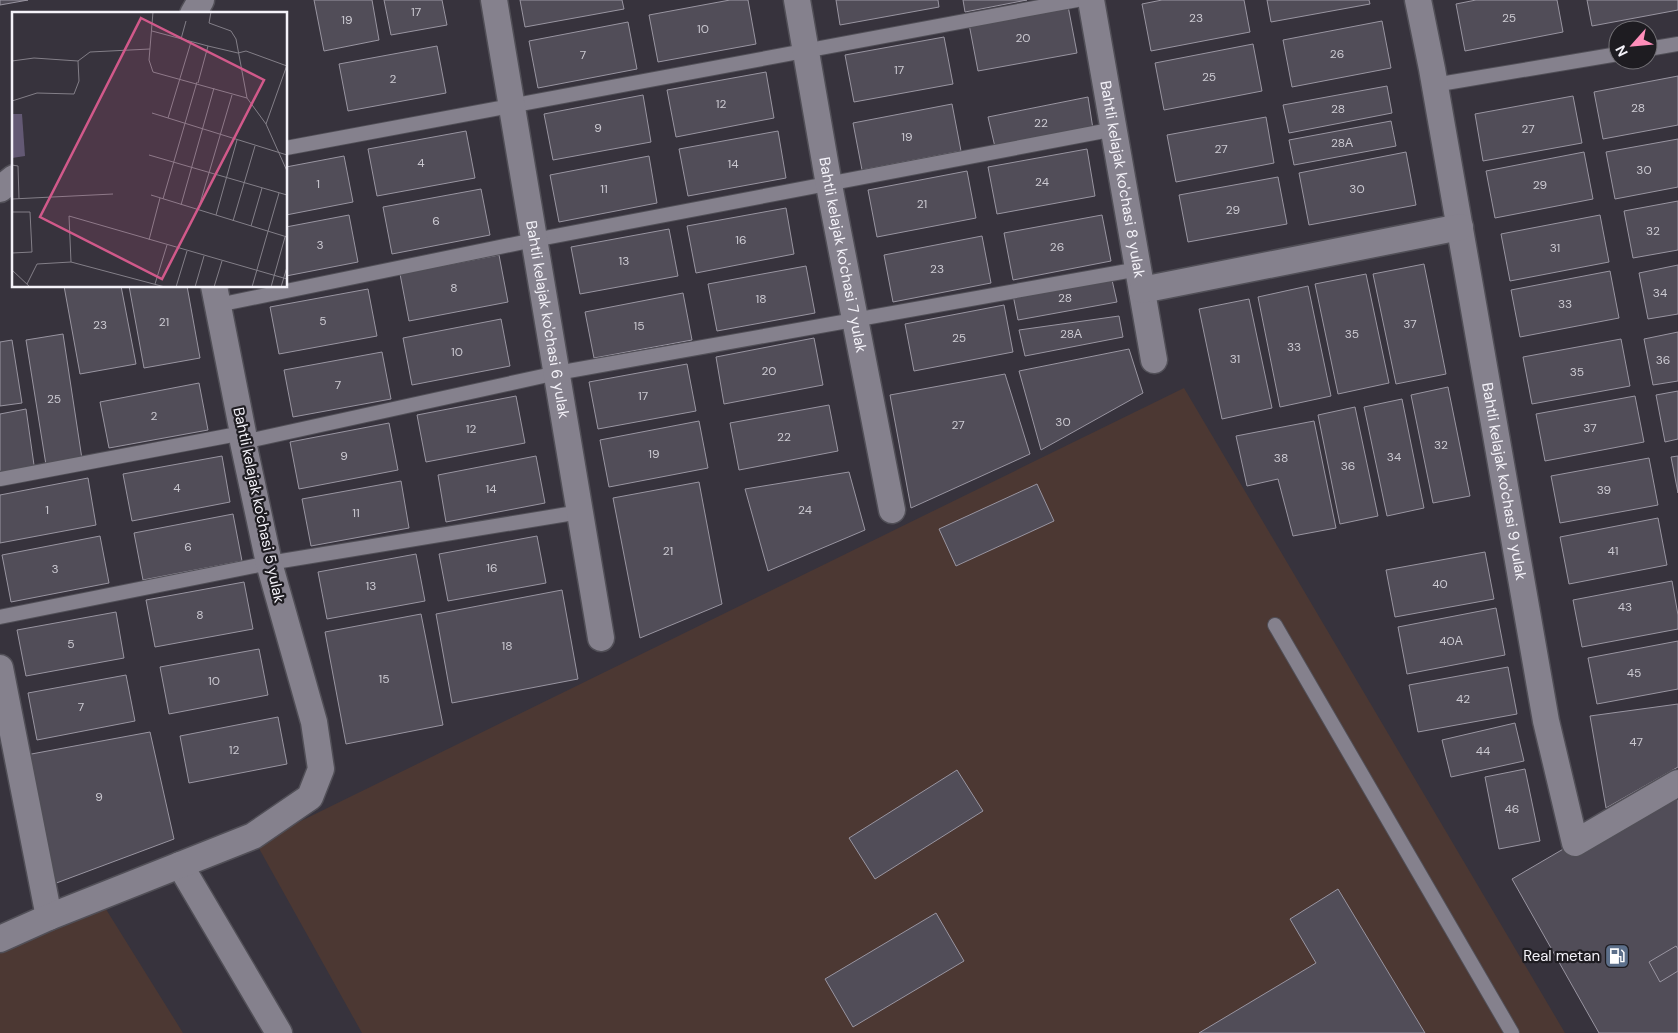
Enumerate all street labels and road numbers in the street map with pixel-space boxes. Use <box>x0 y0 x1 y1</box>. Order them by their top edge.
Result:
street label: Bahtli kelajak ko'chasi 8 yulak <box>1095 79 1150 280</box>
street label: Bahtli kelajak ko'chasi 7 yulak <box>814 156 871 355</box>
street label: Bahtli kelajak ko'chasi 6 yulak <box>521 219 574 420</box>
street label: Bahtli kelajak ko'chasi 9 yulak <box>1477 381 1531 582</box>
street label: Bahtli kelajak ko'chasi 5 yulak <box>228 405 290 605</box>

